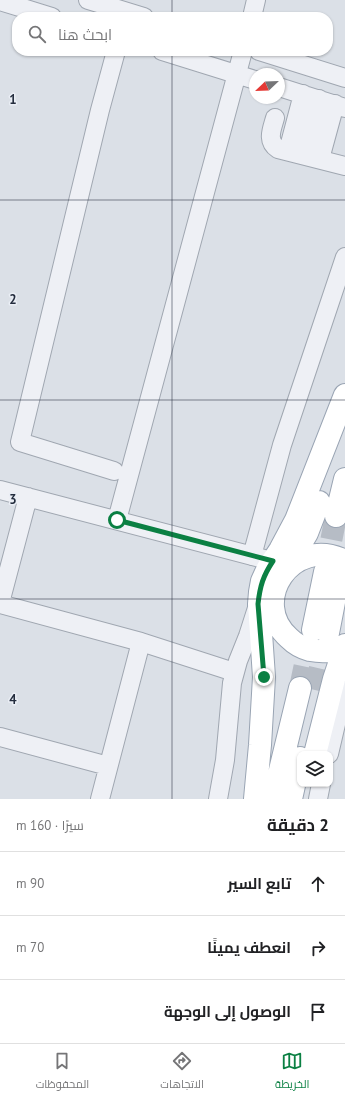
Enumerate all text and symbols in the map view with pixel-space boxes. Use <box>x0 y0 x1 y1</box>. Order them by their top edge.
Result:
search box <box>12 12 333 56</box>
icon: search <box>26 23 48 45</box>
text: ابحث هنا <box>58 25 112 44</box>
north arrow <box>249 68 285 104</box>
text: 1 <box>9 91 17 108</box>
text: 2 <box>9 291 17 308</box>
text: 3 <box>9 491 17 508</box>
route start <box>108 511 126 529</box>
route end <box>255 668 273 686</box>
text: 4 <box>9 691 17 708</box>
map controls <box>297 751 333 787</box>
button: layers <box>297 751 333 787</box>
text: 2 دقيقة <box>267 814 329 836</box>
text: سيرًا · 160 m <box>16 817 84 834</box>
icon: ahead <box>307 873 329 895</box>
text: تابع السير <box>228 874 291 893</box>
text: 90 m <box>16 875 44 892</box>
icon: right <box>307 937 329 959</box>
text: انعطف يمينًا <box>207 938 291 957</box>
text: 70 m <box>16 939 44 956</box>
icon: arrive <box>307 1001 329 1023</box>
text: الوصول إلى الوجهة <box>164 1002 291 1021</box>
tab: المحفوظات <box>36 1050 89 1094</box>
tab: الاتجاهات <box>160 1050 204 1094</box>
tab: الخريطة <box>275 1050 309 1094</box>

